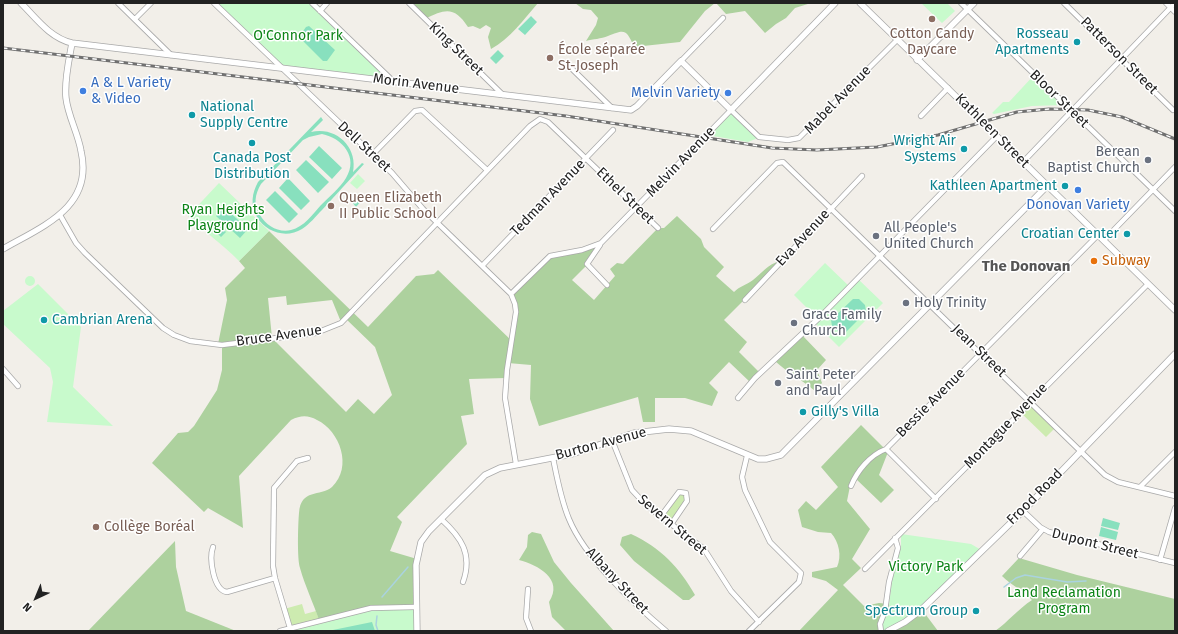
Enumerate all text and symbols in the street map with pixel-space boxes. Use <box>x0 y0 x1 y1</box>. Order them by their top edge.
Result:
marker: Cotton Candy Daycare <box>927 14 937 24</box>
street label: Patterson Street <box>1077 14 1161 98</box>
street label: King Street <box>425 19 487 79</box>
place label: Cotton Candy Daycare <box>890 26 974 58</box>
place label: Rosseau Apartments <box>995 26 1069 58</box>
park label: O'Connor Park <box>253 28 343 44</box>
marker: Rosseau Apartments <box>1072 37 1082 47</box>
place label: École séparée St-Joseph <box>558 42 645 74</box>
marker: École séparée St-Joseph <box>545 53 555 63</box>
street label: Mabel Avenue <box>801 62 875 138</box>
street label: Bloor Street <box>1026 67 1092 131</box>
street label: Morin Avenue <box>372 70 460 98</box>
place label: A & L Variety & Video <box>91 75 171 108</box>
place label: Melvin Variety <box>631 85 720 101</box>
marker: A & L Variety & Video <box>78 86 88 96</box>
marker: Melvin Variety <box>723 88 733 98</box>
street label: Kathleen Street <box>951 90 1033 172</box>
place label: National Supply Centre <box>200 99 288 132</box>
marker: National Supply Centre <box>187 110 197 120</box>
street label: Dell Street <box>334 118 394 176</box>
street label: Melvin Avenue <box>643 123 719 201</box>
place label: Wright Air Systems <box>894 133 956 166</box>
marker: Canada Post Distribution <box>247 138 257 148</box>
marker: Wright Air Systems <box>959 144 969 154</box>
place label: Berean Baptist Church <box>1047 144 1140 176</box>
place label: Canada Post Distribution <box>213 150 291 182</box>
marker: Berean Baptist Church <box>1143 155 1153 165</box>
street label: Tedman Avenue <box>507 156 589 240</box>
street label: Ethel Street <box>593 164 657 228</box>
place label: Kathleen Apartment <box>930 178 1057 194</box>
marker: Kathleen Apartment <box>1060 181 1070 191</box>
marker: Donovan Variety <box>1073 185 1083 195</box>
place label: Queen Elizabeth II Public School <box>339 190 442 222</box>
place label: Donovan Variety <box>1026 197 1130 213</box>
marker: Queen Elizabeth II Public School <box>326 201 336 211</box>
park label: Ryan Heights Playground <box>182 202 264 234</box>
street label: Eva Avenue <box>772 206 834 270</box>
place label: All People's United Church <box>884 220 974 252</box>
place label: Croatian Center <box>1021 226 1119 242</box>
marker: Croatian Center <box>1122 229 1132 239</box>
marker: All People's United Church <box>871 231 881 241</box>
place label: Subway <box>1102 253 1150 269</box>
marker: Subway <box>1089 256 1099 266</box>
district label: The Donovan <box>982 258 1070 276</box>
place label: Holy Trinity <box>914 295 986 311</box>
marker: Holy Trinity <box>901 298 911 308</box>
place label: Grace Family Church <box>802 307 882 340</box>
place label: Cambrian Arena <box>52 312 153 328</box>
marker: Cambrian Arena <box>39 315 49 325</box>
marker: Grace Family Church <box>789 318 799 328</box>
street label: Jean Street <box>948 321 1010 381</box>
street label: Bruce Avenue <box>235 322 323 350</box>
street label: Bessie Avenue <box>893 365 969 441</box>
place label: Saint Peter and Paul <box>786 367 855 400</box>
marker: Saint Peter and Paul <box>773 378 783 388</box>
street label: Montague Avenue <box>961 380 1051 472</box>
place label: Gilly's Villa <box>811 404 879 420</box>
marker: Gilly's Villa <box>798 407 808 417</box>
street label: Burton Avenue <box>554 424 648 464</box>
street label: Frood Road <box>1004 466 1066 528</box>
street label: Severn Street <box>634 491 710 559</box>
place label: Collège Boréal <box>104 519 195 535</box>
marker: Collège Boréal <box>91 522 101 532</box>
street label: Dupont Street <box>1050 525 1140 563</box>
street label: Albany Street <box>582 544 652 618</box>
park label: Victory Park <box>889 559 963 575</box>
north arrow <box>16 578 56 618</box>
park label: Land Reclamation Program <box>1007 585 1121 618</box>
text: N <box>20 600 34 614</box>
place label: Spectrum Group <box>865 603 968 619</box>
marker: Spectrum Group <box>971 606 981 616</box>

